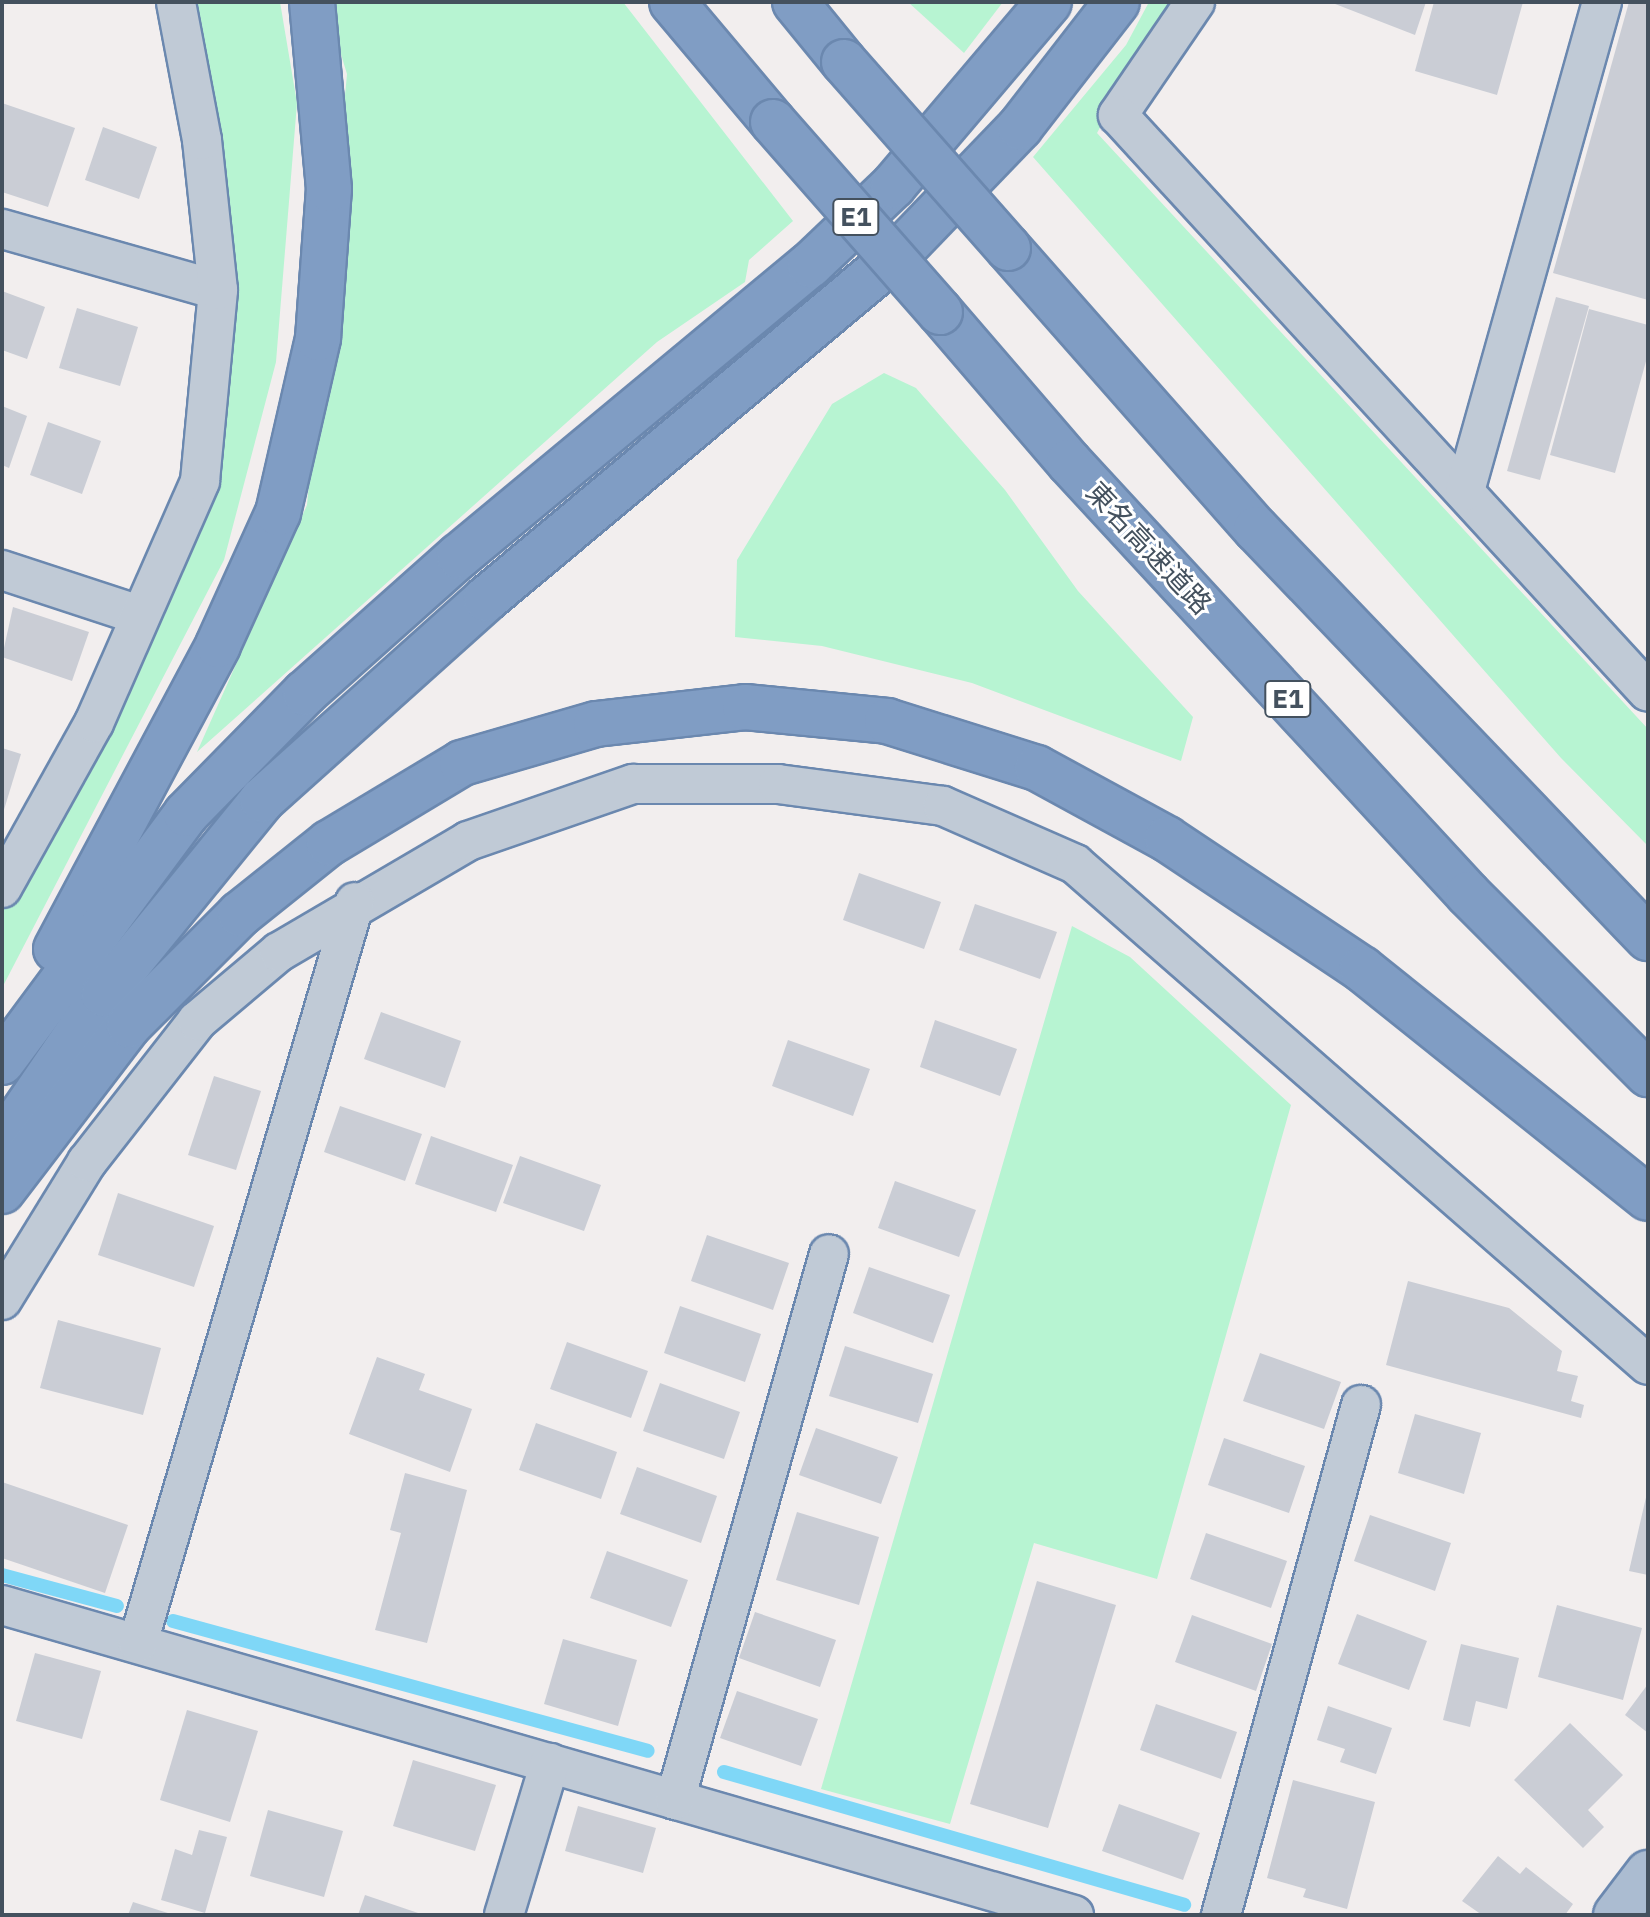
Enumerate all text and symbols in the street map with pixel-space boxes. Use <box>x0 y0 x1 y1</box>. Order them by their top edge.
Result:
road number: E1 <box>832 195 880 239</box>
street label: 東名高速道路 <box>1079 475 1219 621</box>
road number: E1 <box>1264 677 1312 721</box>

